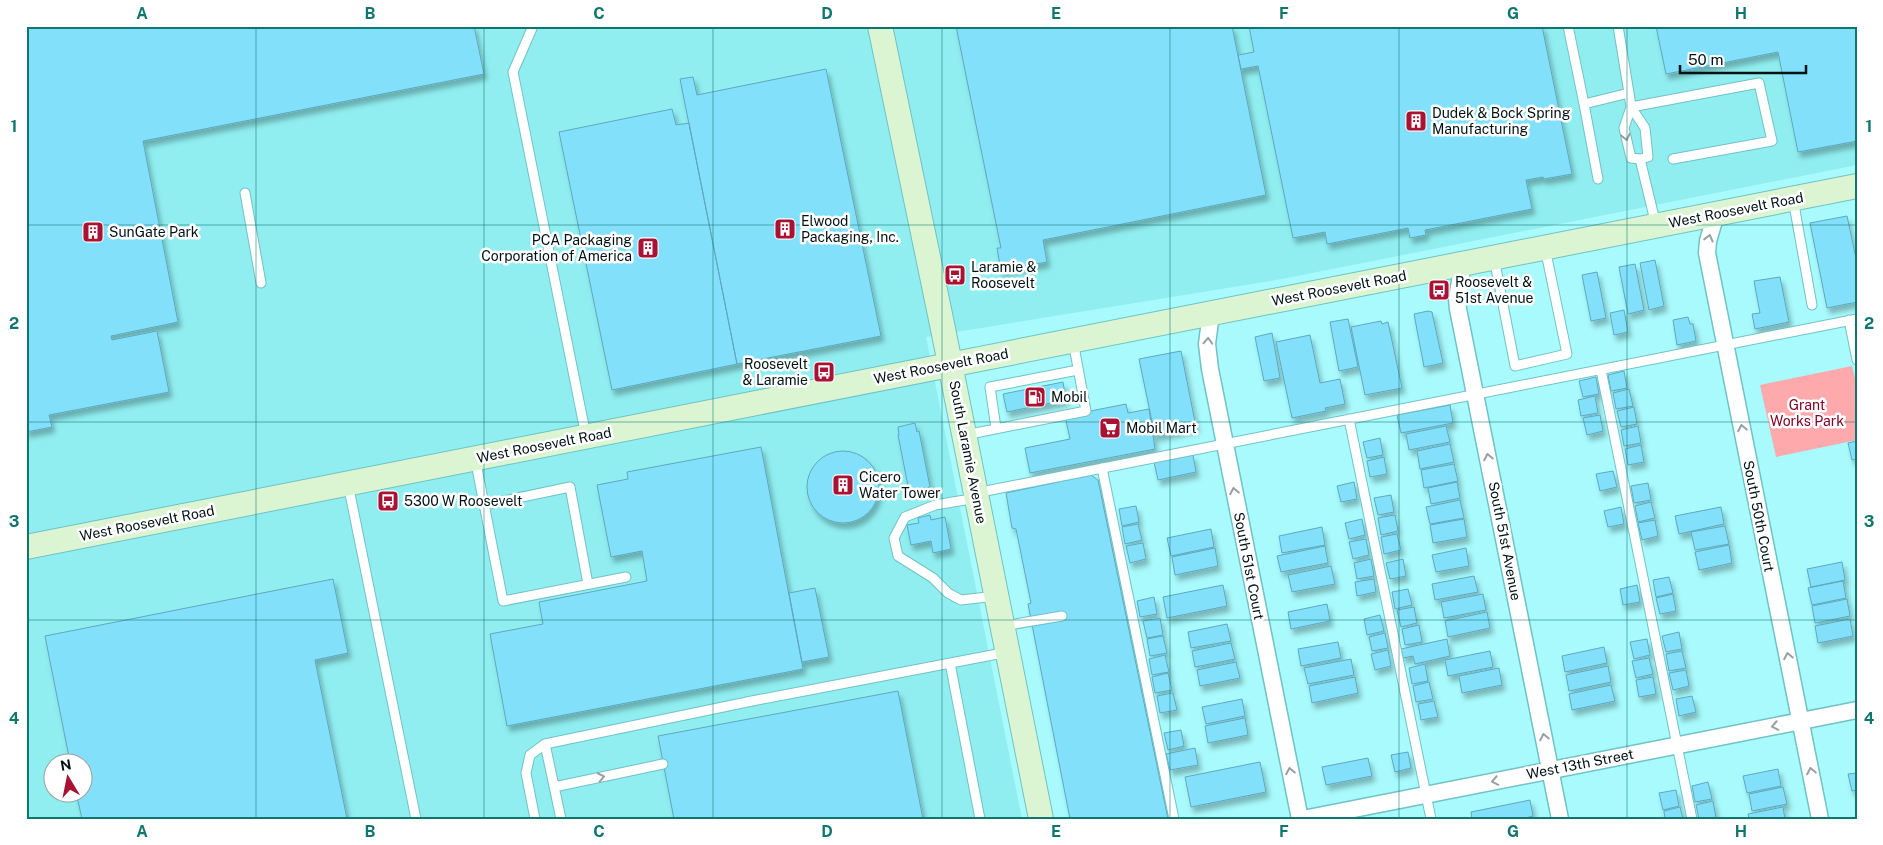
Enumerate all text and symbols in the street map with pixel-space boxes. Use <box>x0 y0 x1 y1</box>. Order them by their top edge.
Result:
text: A <box>136 4 148 23</box>
text: B <box>365 4 376 23</box>
text: C <box>593 4 605 23</box>
text: D <box>821 4 833 23</box>
text: E <box>1051 4 1061 23</box>
text: F <box>1279 4 1289 23</box>
text: G <box>1507 4 1519 23</box>
text: H <box>1735 4 1747 23</box>
scale bar <box>1680 42 1807 74</box>
text: 50 m <box>1688 51 1723 68</box>
place label: Dudek & Bock Spring Manufacturing <box>1432 105 1571 137</box>
building icon: Dudek & Bock Spring Manufacturing <box>1404 109 1428 133</box>
text: 1 <box>11 117 17 136</box>
text: 1 <box>1866 117 1872 136</box>
one-way arrow <box>1620 132 1631 141</box>
street label: West Roosevelt Road <box>1667 189 1805 231</box>
place label: Elwood Packaging, Inc. <box>801 213 899 245</box>
building icon: Elwood Packaging, Inc. <box>773 217 797 241</box>
building icon: SunGate Park <box>81 220 105 244</box>
place label: SunGate Park <box>109 224 199 240</box>
place label: PCA Packaging Corporation of America <box>481 232 632 264</box>
one-way arrow <box>1703 233 1714 242</box>
building icon: PCA Packaging Corporation of America <box>636 236 660 260</box>
place label: Laramie & Roosevelt <box>971 259 1036 291</box>
bus stop icon: Laramie & Roosevelt <box>943 263 967 287</box>
street label: West Roosevelt Road <box>1270 267 1408 309</box>
place label: Roosevelt & 51st Avenue <box>1455 274 1534 306</box>
bus stop icon: Roosevelt & 51st Avenue <box>1427 278 1451 302</box>
text: 2 <box>9 314 19 333</box>
text: 2 <box>1864 314 1874 333</box>
one-way arrow <box>1203 337 1214 345</box>
street label: West Roosevelt Road <box>872 345 1010 387</box>
place label: Roosevelt & Laramie <box>743 356 808 388</box>
bus stop icon: Roosevelt & Laramie <box>812 360 836 384</box>
street label: South Laramie Avenue <box>946 379 990 525</box>
fuel station icon: Mobil <box>1023 385 1047 409</box>
place label: Mobil <box>1051 389 1087 405</box>
park label: Grant Works Park <box>1770 397 1844 429</box>
supermarket icon: Mobil Mart <box>1098 416 1122 440</box>
place label: Mobil Mart <box>1126 420 1197 436</box>
street label: West Roosevelt Road <box>475 424 613 466</box>
one-way arrow <box>1737 424 1748 433</box>
one-way arrow <box>1483 453 1493 462</box>
street label: South 50th Court <box>1740 459 1778 573</box>
place label: Cicero Water Tower <box>859 469 941 501</box>
building icon: Cicero Water Tower <box>831 473 855 497</box>
street label: South 51st Avenue <box>1486 480 1524 602</box>
one-way arrow <box>1230 487 1240 496</box>
bus stop icon: 5300 W Roosevelt <box>376 489 400 513</box>
place label: 5300 W Roosevelt <box>404 493 522 509</box>
street label: West Roosevelt Road <box>78 502 216 544</box>
street label: South 51st Court <box>1231 511 1267 621</box>
text: 3 <box>9 512 19 531</box>
text: 3 <box>1864 512 1874 531</box>
one-way arrow <box>1783 652 1793 661</box>
text: 4 <box>9 709 20 728</box>
text: 4 <box>1864 709 1875 728</box>
one-way arrow <box>1770 721 1779 731</box>
one-way arrow <box>1539 732 1549 741</box>
street label: West 13th Street <box>1525 746 1635 782</box>
north arrow <box>42 752 92 802</box>
text: N <box>59 756 73 774</box>
one-way arrow <box>1285 767 1296 775</box>
one-way arrow <box>1806 767 1816 775</box>
one-way arrow <box>597 772 606 783</box>
one-way arrow <box>1490 775 1499 786</box>
text: A <box>136 822 148 841</box>
text: B <box>365 822 376 841</box>
text: C <box>593 822 605 841</box>
text: D <box>821 822 833 841</box>
text: E <box>1051 822 1061 841</box>
text: F <box>1279 822 1289 841</box>
text: G <box>1507 822 1519 841</box>
text: H <box>1735 822 1747 841</box>

